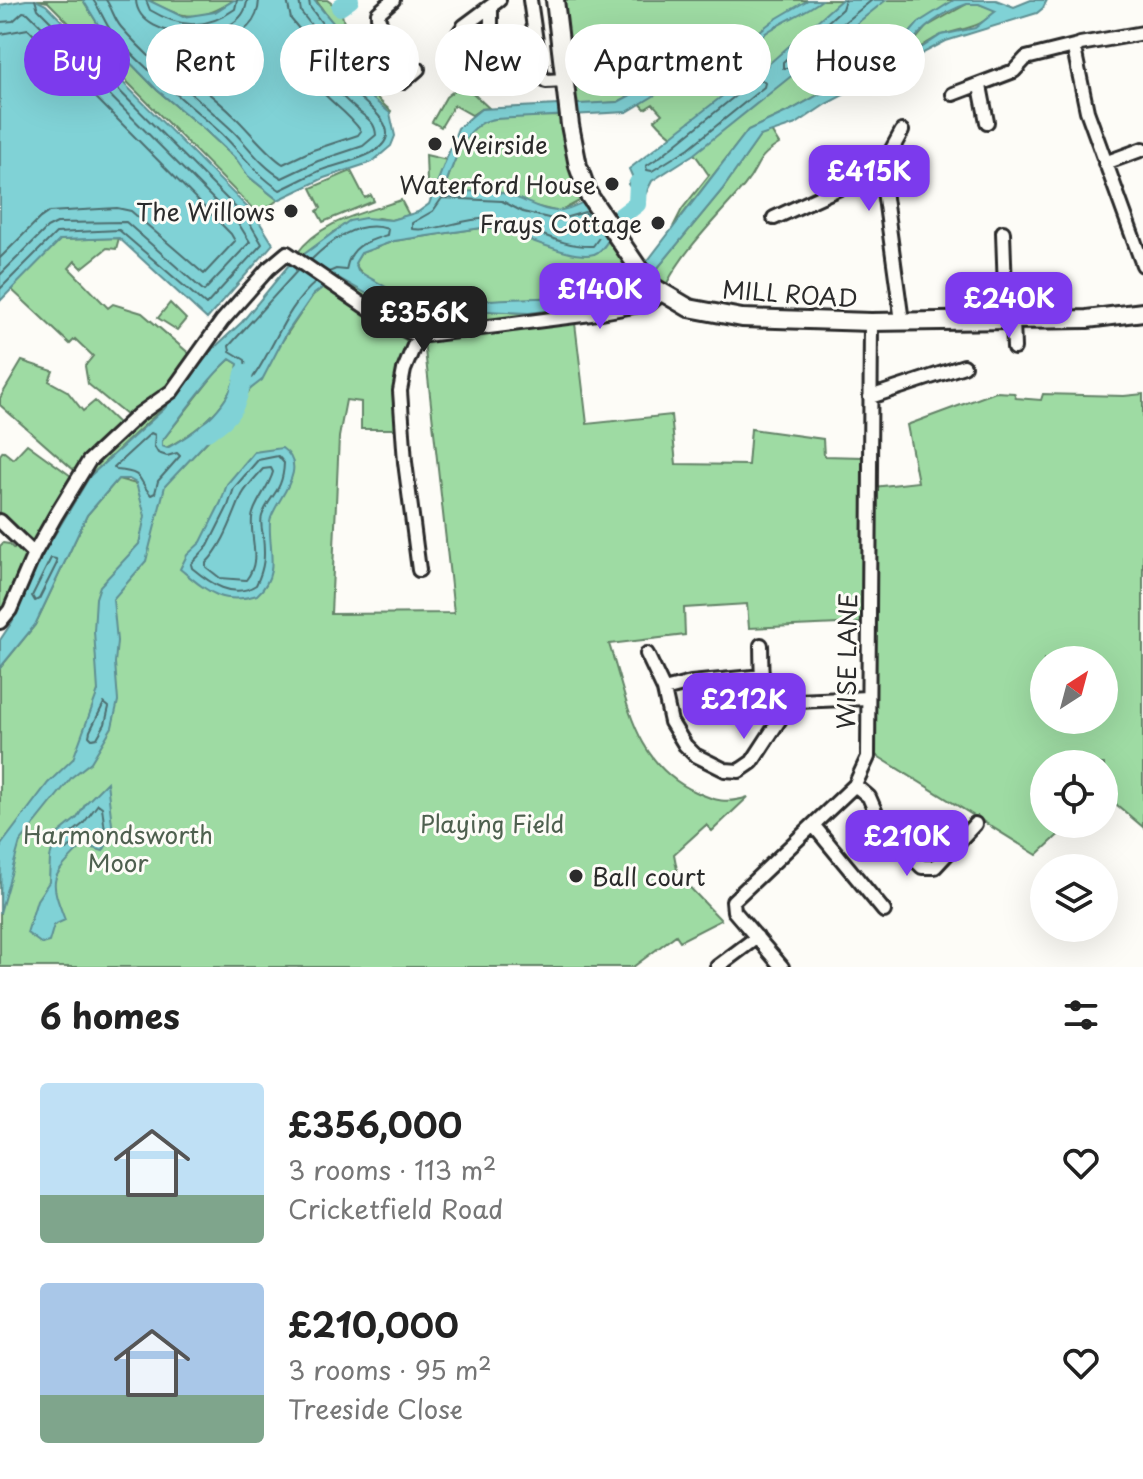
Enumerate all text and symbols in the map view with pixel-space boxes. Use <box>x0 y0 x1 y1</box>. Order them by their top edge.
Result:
chip: Buy <box>24 24 130 96</box>
chip: Rent <box>146 24 264 96</box>
chip: Filters <box>280 24 419 96</box>
chip: New <box>435 24 549 96</box>
chip: Apartment <box>565 24 771 96</box>
chip: House <box>787 24 925 96</box>
place label: Weirside <box>451 126 548 162</box>
marker: Weirside <box>426 135 444 153</box>
pin: £415K <box>813 145 925 213</box>
text: £415K <box>827 151 911 190</box>
place label: Waterford House <box>399 166 596 202</box>
marker: Waterford House <box>603 175 621 193</box>
place label: The Willows <box>136 193 275 229</box>
marker: The Willows <box>282 202 300 220</box>
place label: Frays Cottage <box>479 205 642 241</box>
marker: Frays Cottage <box>649 214 667 232</box>
pin: £140K <box>544 263 656 331</box>
text: £140K <box>557 269 643 308</box>
street label: MILL ROAD <box>721 270 859 316</box>
pin: £240K <box>953 272 1065 340</box>
text: £240K <box>963 278 1055 317</box>
pin: £356K <box>368 286 480 354</box>
text: £356K <box>379 292 469 331</box>
street label: WISE LANE <box>827 592 865 730</box>
north arrow <box>1030 646 1118 734</box>
map controls <box>1030 646 1118 942</box>
pin: £212K <box>688 673 800 741</box>
text: £212K <box>701 679 787 718</box>
button: locate <box>1030 750 1118 838</box>
park label: Playing Field <box>420 805 564 841</box>
pin: £210K <box>851 810 963 878</box>
park label: Harmondsworth Moor <box>23 816 213 880</box>
text: £210K <box>864 816 951 855</box>
button: layers <box>1030 854 1118 942</box>
place label: Ball court <box>592 858 706 894</box>
marker: Ball court <box>567 867 585 885</box>
text: 6 homes <box>40 989 180 1041</box>
icon: filters <box>1059 993 1103 1037</box>
text: £356,000 <box>288 1098 462 1150</box>
icon: home <box>104 1115 200 1211</box>
icon: heart <box>1059 1141 1103 1185</box>
text: 3 rooms · 113 m² <box>288 1150 496 1189</box>
text: Cricketfield Road <box>288 1189 503 1228</box>
text: £210,000 <box>288 1298 459 1350</box>
icon: home <box>104 1315 200 1411</box>
icon: heart <box>1059 1341 1103 1385</box>
text: 3 rooms · 95 m² <box>288 1350 492 1389</box>
text: Treeside Close <box>288 1389 463 1428</box>

